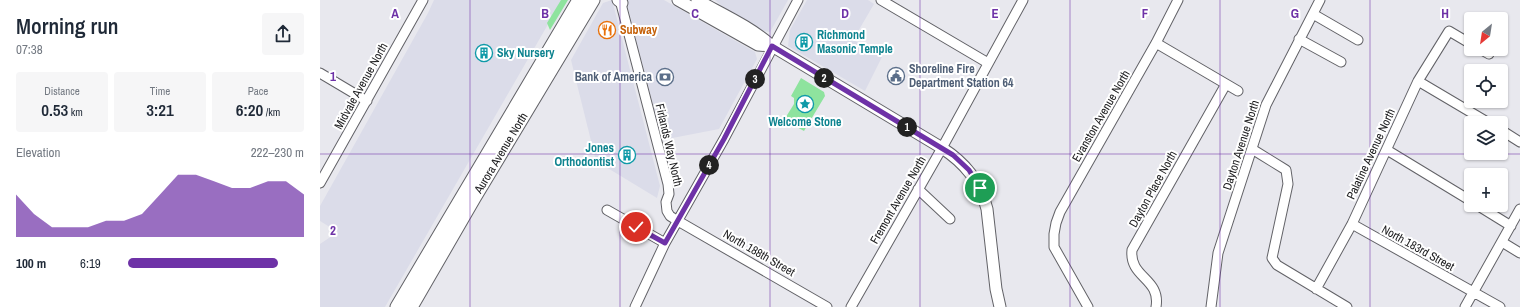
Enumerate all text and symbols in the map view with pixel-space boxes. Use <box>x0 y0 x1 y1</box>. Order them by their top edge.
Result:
text: A <box>391 5 399 22</box>
text: B <box>541 5 549 22</box>
text: C <box>691 5 699 22</box>
text: D <box>841 5 849 22</box>
text: E <box>991 5 999 22</box>
text: F <box>1142 5 1149 22</box>
text: G <box>1291 5 1299 22</box>
text: H <box>1441 5 1449 22</box>
text: Morning run <box>16 11 119 41</box>
north arrow <box>1464 12 1508 56</box>
map controls <box>1464 12 1508 212</box>
button: share <box>262 13 304 55</box>
restaurant icon: Subway <box>597 20 617 40</box>
place label: Subway <box>620 22 658 38</box>
place label: Richmond Masonic Temple <box>817 27 893 57</box>
building icon: Richmond Masonic Temple <box>794 32 814 52</box>
street label: Midvale Avenue North <box>331 40 391 132</box>
text: 07:38 <box>16 41 43 58</box>
building icon: Sky Nursery <box>474 43 494 63</box>
place label: Sky Nursery <box>497 45 555 61</box>
place label: Shoreline Fire Department Station 64 <box>909 61 1014 91</box>
button: locate <box>1464 64 1508 108</box>
public building icon: Shoreline Fire Department Station 64 <box>886 66 906 86</box>
bank icon: Bank of America <box>655 67 675 87</box>
street label: Evanston Avenue North <box>1068 67 1134 165</box>
text: 1 <box>330 68 336 85</box>
pin: 2 <box>814 68 834 88</box>
place label: Bank of America <box>575 69 653 85</box>
pin: 3 <box>745 69 765 89</box>
text: 2 <box>821 71 827 85</box>
text: 3 <box>752 72 758 86</box>
text: Distance <box>44 84 80 98</box>
text: Time <box>150 84 170 98</box>
text: Pace <box>248 84 268 98</box>
place icon: Welcome Stone <box>795 94 815 114</box>
text: 0.53 <box>41 98 68 121</box>
text: 3:21 <box>146 98 174 121</box>
text: 6:20 <box>236 98 263 121</box>
street label: Dayton Avenue North <box>1219 98 1263 192</box>
street label: Firlands Way North <box>652 102 686 188</box>
text: km <box>68 105 83 119</box>
text: /km <box>263 105 280 119</box>
street label: Palatine Avenue North <box>1343 106 1399 202</box>
street label: Aurora Avenue North <box>470 110 531 197</box>
place label: Welcome Stone <box>768 114 842 130</box>
button: layers <box>1464 116 1508 160</box>
pin: 1 <box>897 117 917 137</box>
text: 1 <box>904 120 910 134</box>
place label: Jones Orthodontist <box>554 140 615 170</box>
text: Elevation <box>16 144 60 161</box>
text: 222–230 m <box>251 144 304 161</box>
building icon: Jones Orthodontist <box>617 145 637 165</box>
street label: Dayton Place North <box>1125 148 1181 230</box>
street label: Fremont Avenue North <box>866 153 930 247</box>
pin: 4 <box>699 155 719 175</box>
text: 4 <box>706 158 712 172</box>
button: + <box>1464 168 1508 212</box>
pin <box>963 171 997 205</box>
icon: arrive <box>969 177 991 199</box>
pin <box>619 210 653 244</box>
icon: check <box>625 216 647 238</box>
street label: North 183rd Street <box>1379 221 1458 275</box>
text: 2 <box>330 222 336 239</box>
street label: North 188th Street <box>720 226 798 280</box>
text: 100 m <box>16 255 46 272</box>
text: 6:19 <box>80 255 101 272</box>

